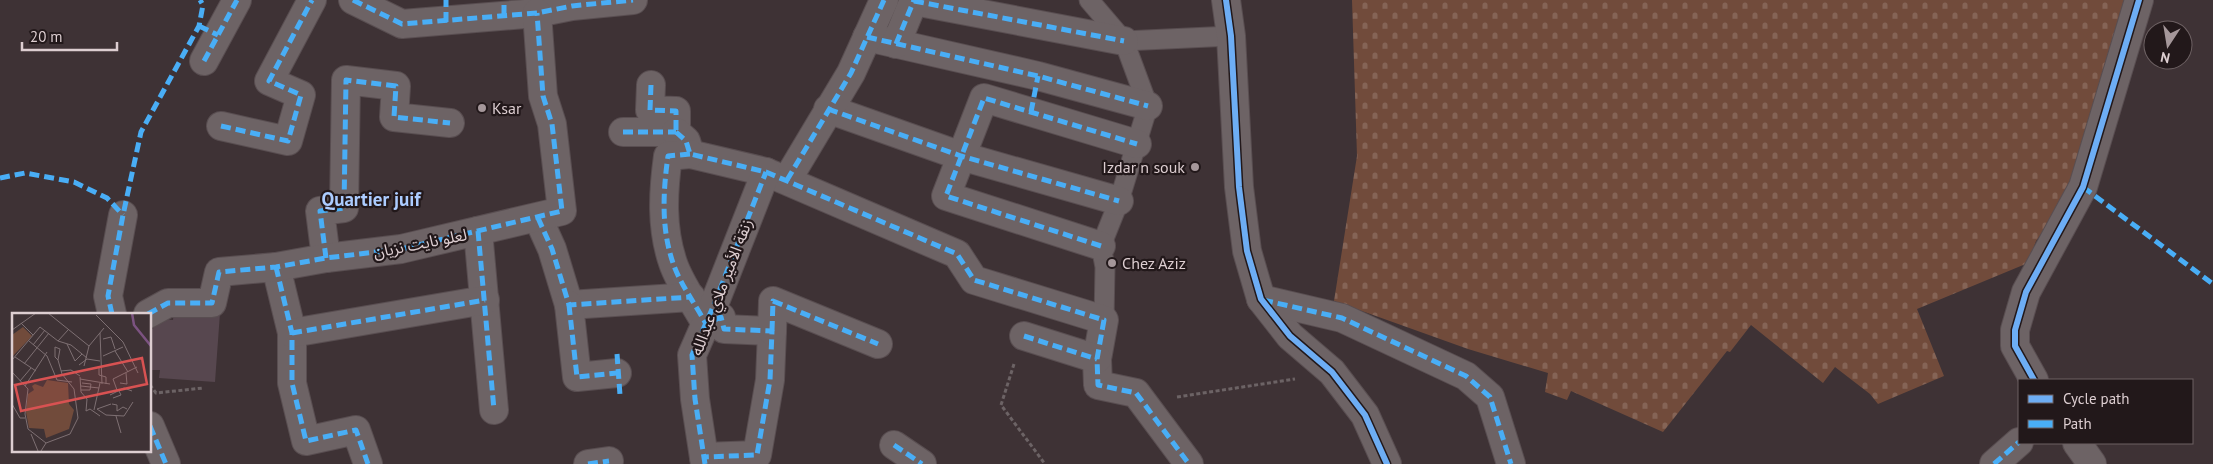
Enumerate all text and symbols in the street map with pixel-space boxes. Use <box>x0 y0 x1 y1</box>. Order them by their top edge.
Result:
scale bar <box>22 20 118 52</box>
north arrow <box>2143 20 2193 70</box>
text: 20 m <box>30 27 63 46</box>
text: N <box>2159 48 2172 67</box>
place label: Ksar <box>492 98 522 118</box>
marker: Ksar <box>476 102 488 114</box>
place label: Izdar n souk <box>1102 157 1185 177</box>
marker: Izdar n souk <box>1189 161 1201 173</box>
district label: Quartier juif <box>321 187 422 211</box>
street label: زنقة الأمير ملاي عبدالله <box>686 216 759 359</box>
street label: لعلو نايت نزيان <box>371 224 469 262</box>
place label: Chez Aziz <box>1122 253 1186 273</box>
marker: Chez Aziz <box>1106 257 1118 269</box>
inset map <box>12 313 151 452</box>
legend <box>2018 379 2193 444</box>
text: Cycle path <box>2063 389 2129 408</box>
text: Path <box>2063 414 2092 433</box>

